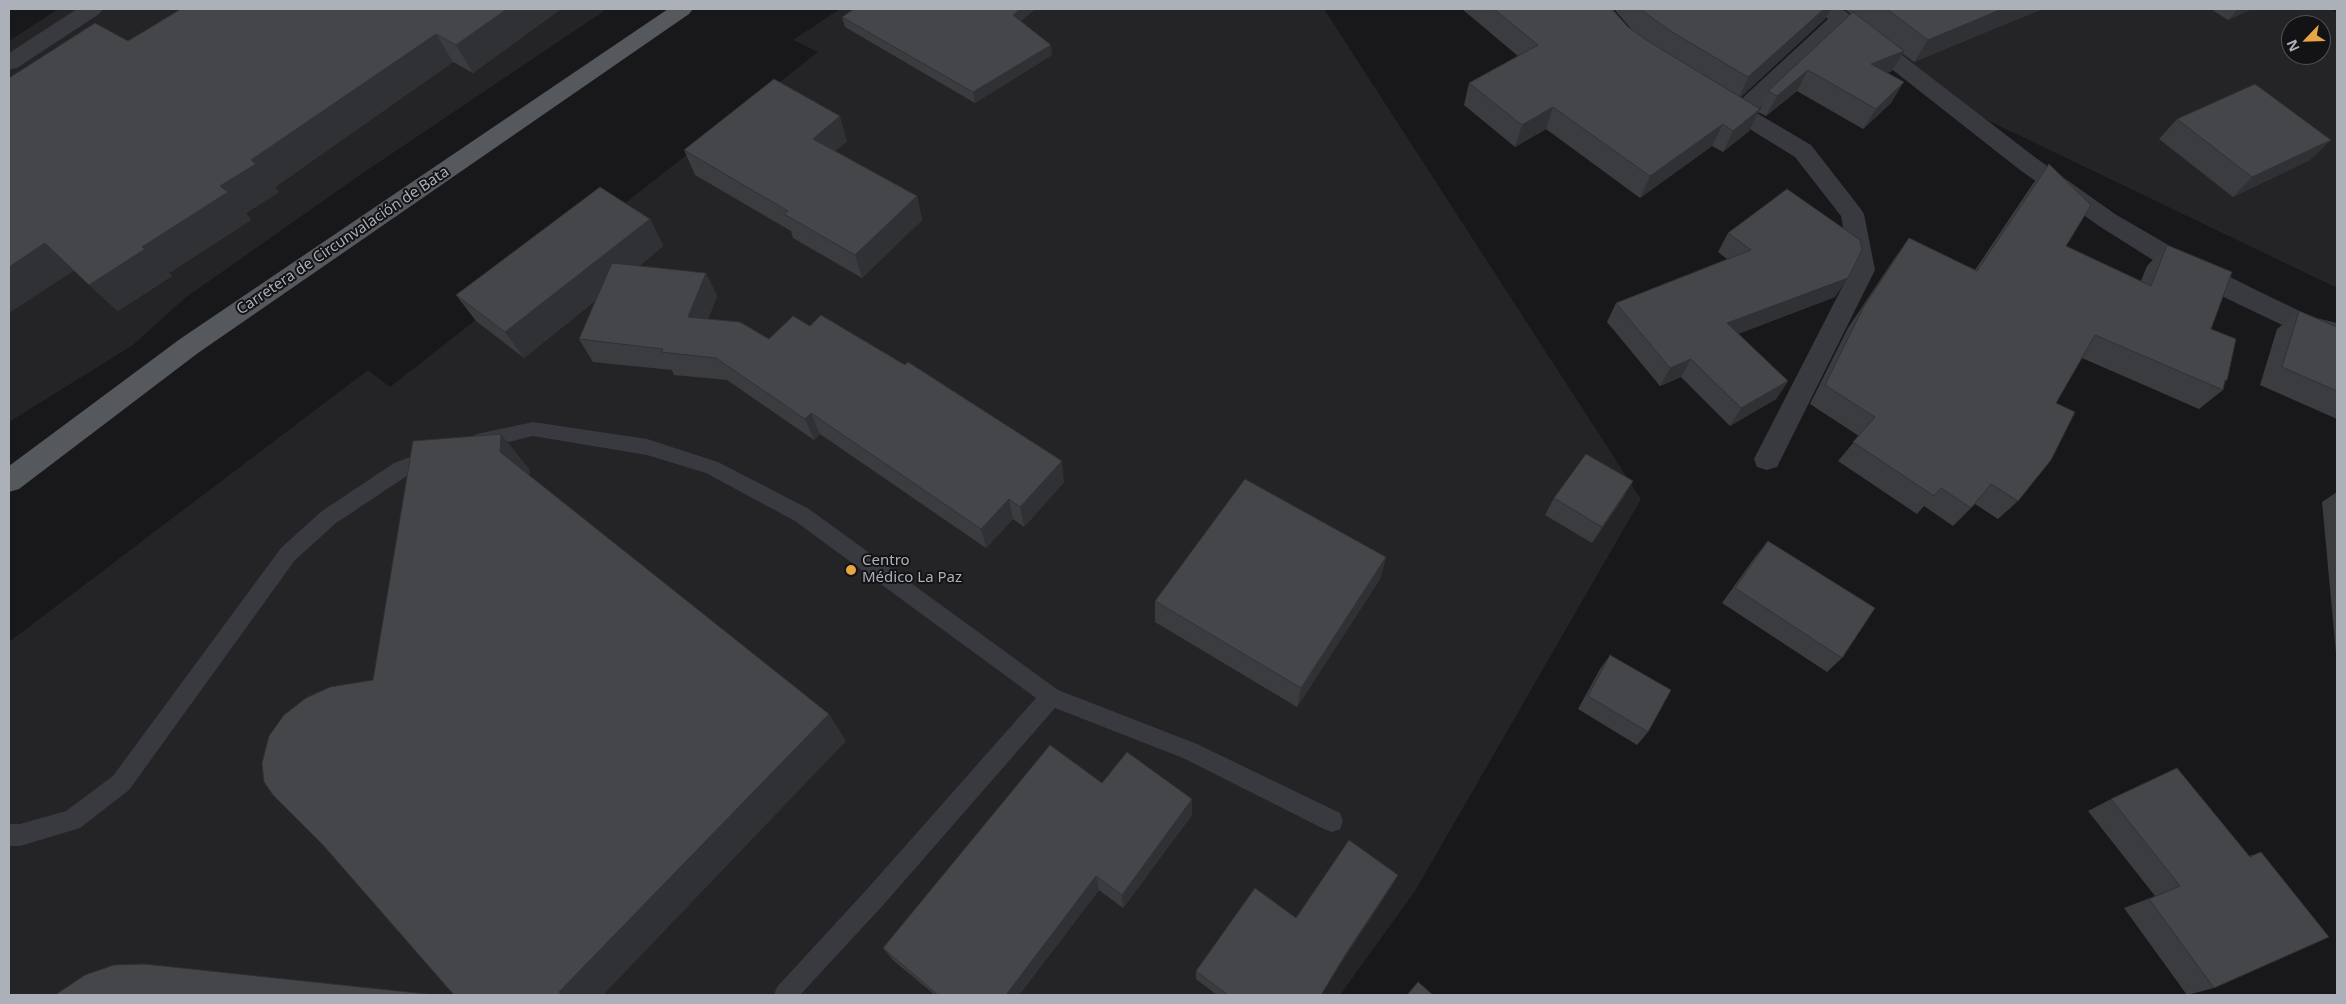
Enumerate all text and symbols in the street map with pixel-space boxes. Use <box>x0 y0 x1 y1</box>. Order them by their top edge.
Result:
north arrow <box>2281 15 2331 65</box>
text: N <box>2282 37 2304 55</box>
street label: Carretera de Circunvalación de Bata <box>233 163 453 319</box>
place label: Centro Médico La Paz <box>862 552 962 587</box>
marker: Centro Médico La Paz <box>844 563 858 577</box>

